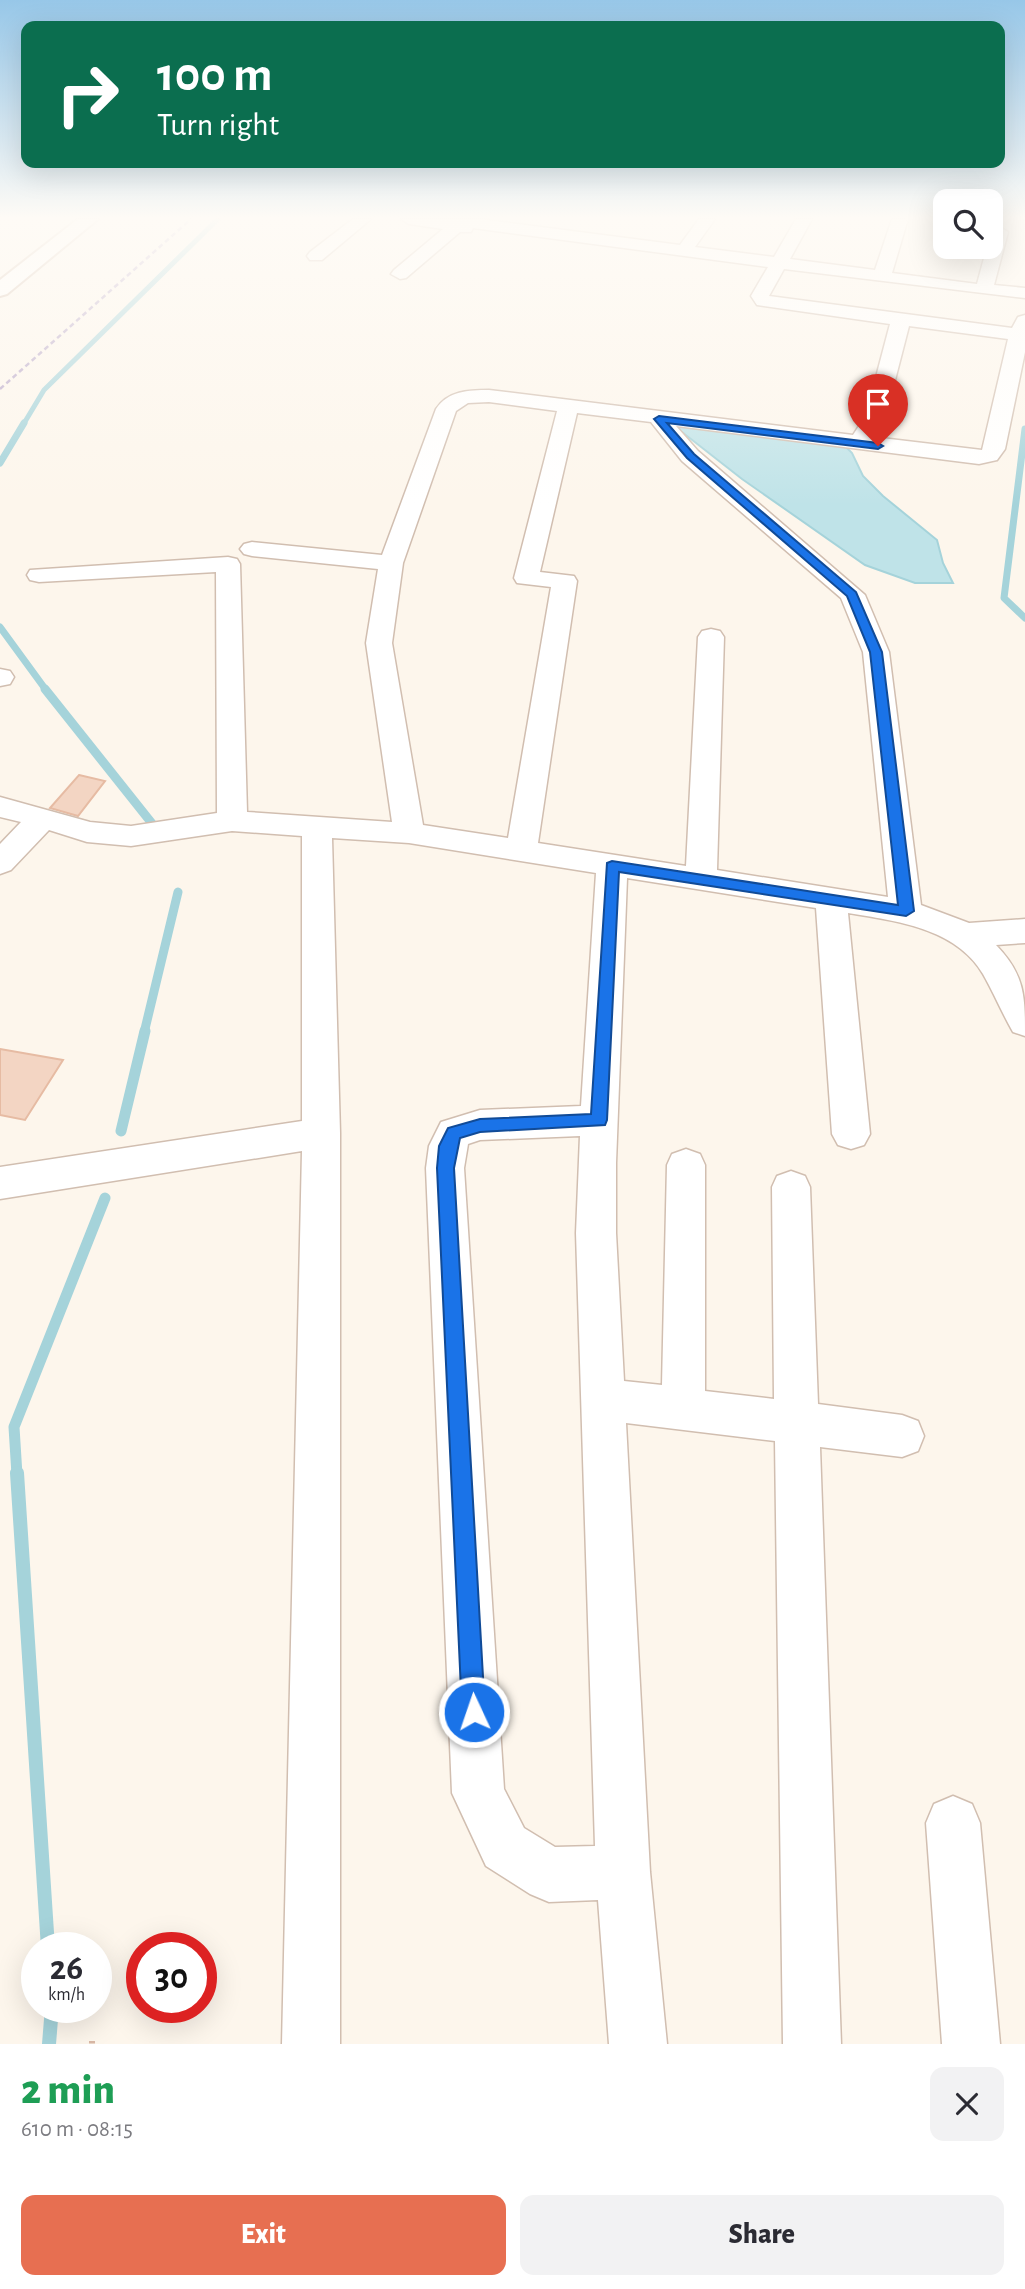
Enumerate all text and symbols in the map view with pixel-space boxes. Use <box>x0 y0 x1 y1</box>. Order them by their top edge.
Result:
icon: right <box>42 49 133 140</box>
text: 100 m <box>157 51 273 100</box>
text: Turn right <box>157 109 279 141</box>
map controls <box>933 189 1003 259</box>
button: search <box>933 189 1003 259</box>
pin <box>848 374 908 446</box>
icon: arrive <box>859 385 897 423</box>
position arrow <box>437 1675 511 1749</box>
speed limit sign: 30 <box>126 1932 217 2023</box>
text: 26 <box>50 1951 83 1986</box>
text: km/h <box>48 1986 85 2004</box>
button: close <box>930 2067 1004 2141</box>
text: 2 min <box>21 2069 115 2111</box>
text: 610 m · 08:15 <box>21 2118 133 2141</box>
button: Exit <box>21 2195 506 2275</box>
button: Share <box>520 2195 1004 2275</box>

